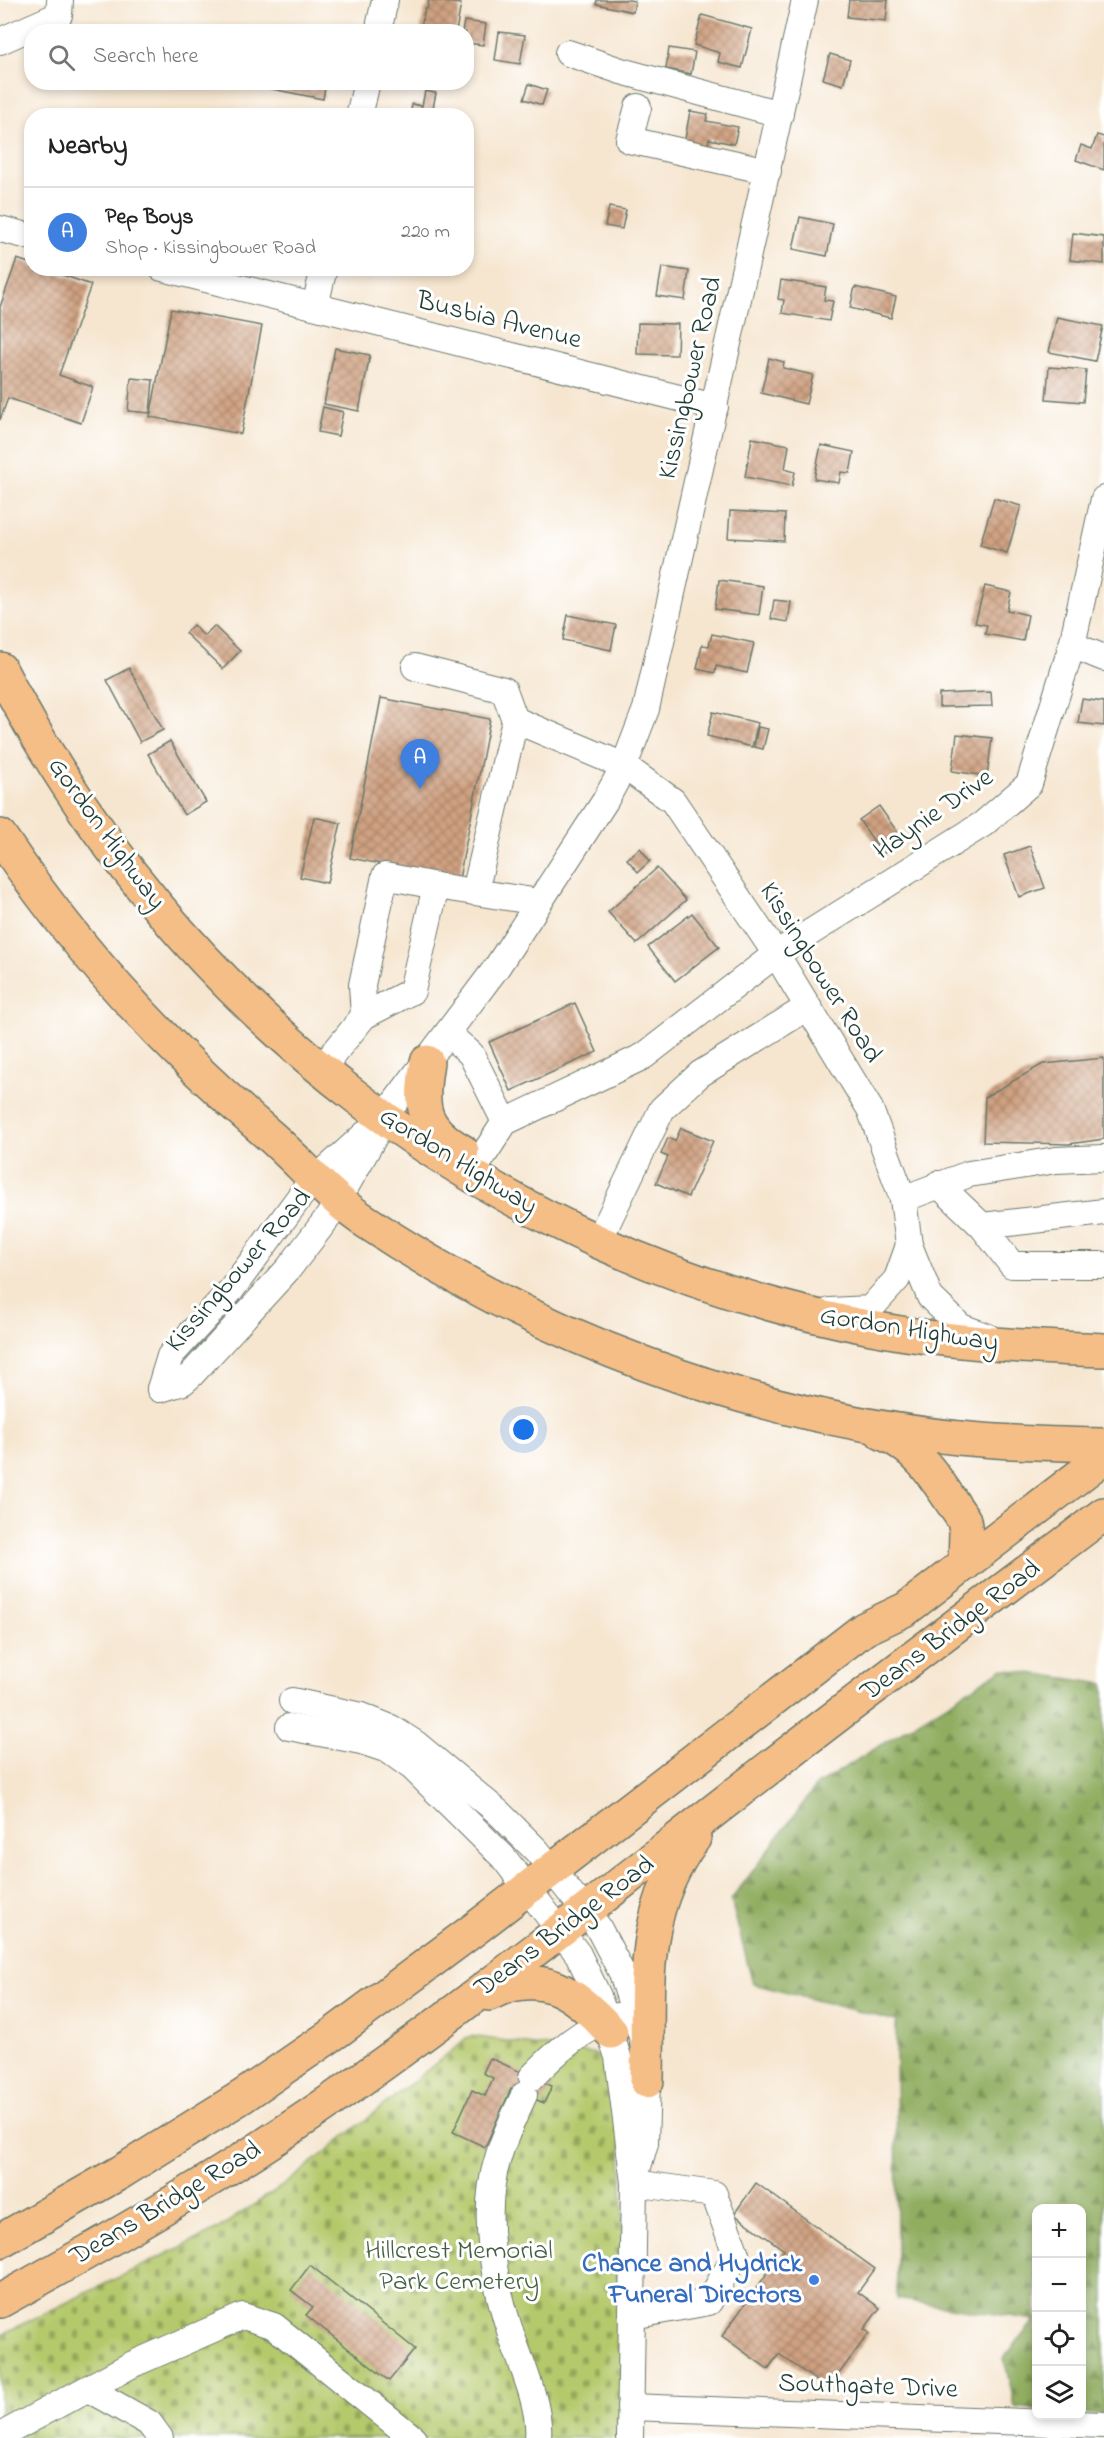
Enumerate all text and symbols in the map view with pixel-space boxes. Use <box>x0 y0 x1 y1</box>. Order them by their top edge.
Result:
search box <box>24 24 474 90</box>
icon: search <box>45 41 78 74</box>
text: Search here <box>93 41 198 73</box>
text: Nearby <box>48 128 127 166</box>
text: Pep Boys <box>105 202 193 234</box>
text: A <box>61 218 74 247</box>
text: 220 m <box>401 218 450 247</box>
text: Shop · Kissingbower Road <box>105 234 316 263</box>
street label: Kissingbower Road <box>649 273 733 483</box>
street label: Busbia Avenue <box>412 281 586 361</box>
pin: A <box>400 740 440 789</box>
street label: Gordon Highway <box>37 750 175 918</box>
street label: Haynie Drive <box>866 759 1003 871</box>
street label: Kissingbower Road <box>749 875 891 1071</box>
street label: Gordon Highway <box>371 1098 545 1226</box>
street label: Kissingbower Road <box>156 1180 322 1362</box>
street label: Gordon Highway <box>817 1297 1001 1363</box>
your location <box>509 1415 538 1444</box>
street label: Deans Bridge Road <box>852 1550 1049 1712</box>
street label: Deans Bridge Road <box>466 1846 663 2008</box>
street label: Deans Bridge Road <box>62 2132 269 2277</box>
map controls <box>1032 2204 1086 2420</box>
button: + <box>1032 2204 1086 2258</box>
park label: Hillcrest Memorial Park Cemetery <box>365 2232 553 2302</box>
place label: Chance and Hydrick Funeral Directors <box>582 2245 803 2315</box>
button: − <box>1032 2258 1086 2312</box>
marker: Chance and Hydrick Funeral Directors <box>807 2273 821 2287</box>
button: locate <box>1032 2312 1086 2366</box>
street label: Southgate Drive <box>778 2364 959 2410</box>
button: layers <box>1032 2366 1086 2420</box>

